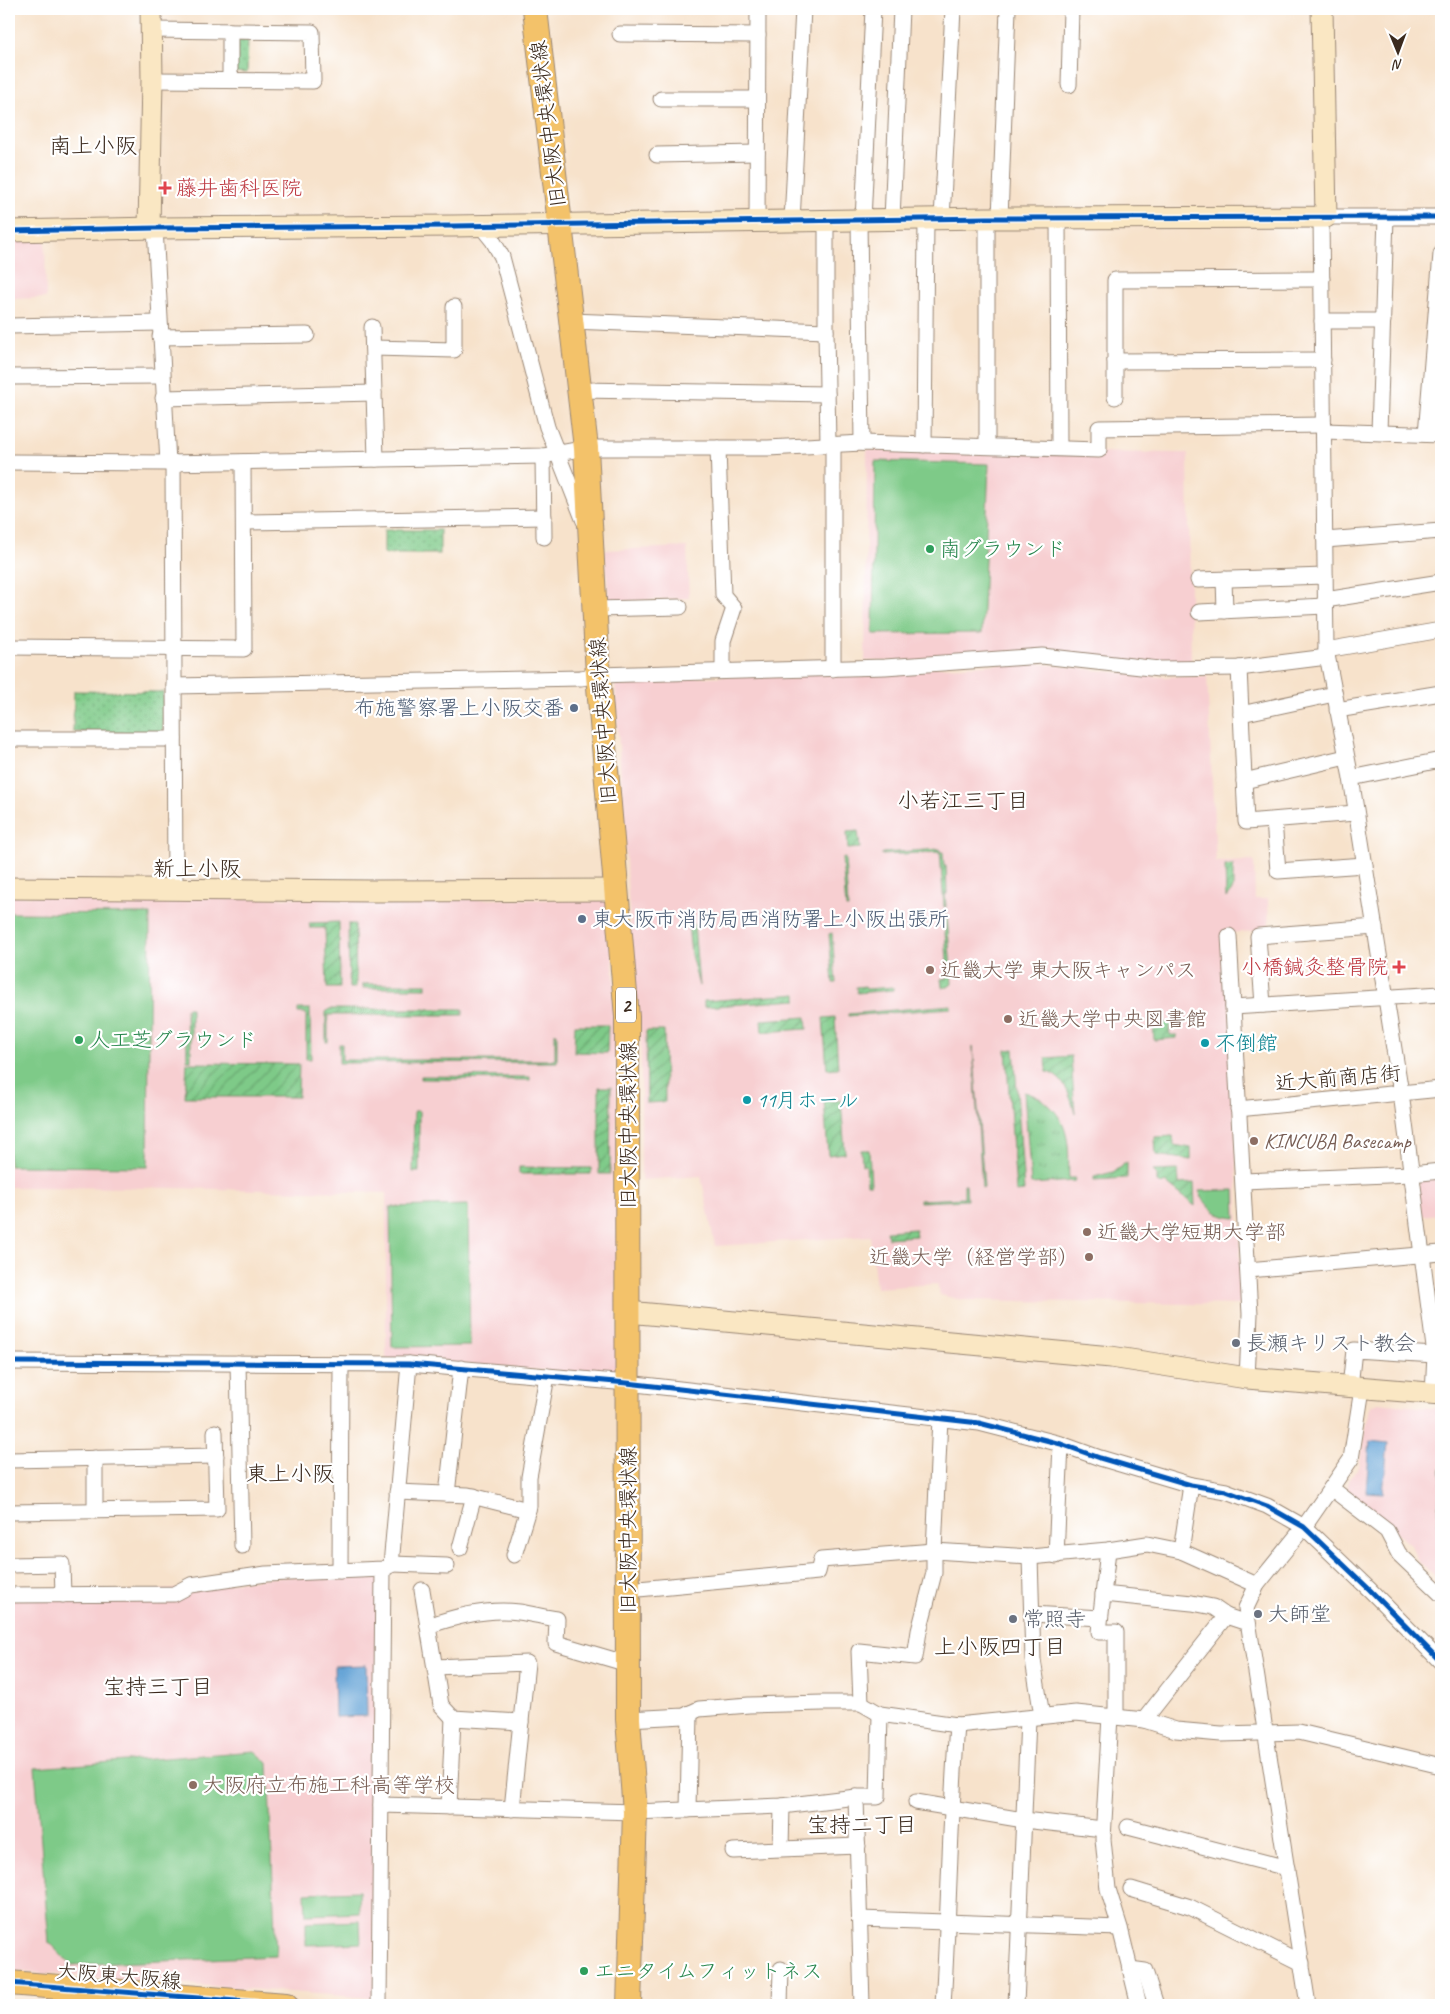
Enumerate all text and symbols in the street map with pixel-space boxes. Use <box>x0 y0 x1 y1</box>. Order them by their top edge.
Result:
north arrow <box>1372 28 1422 78</box>
street label: 旧大阪中央環状線 <box>525 39 571 209</box>
text: N <box>1391 56 1403 73</box>
district label: 南上小阪 <box>49 132 137 160</box>
place label: 藤井歯科医院 <box>176 175 302 201</box>
marker: 藤井歯科医院 <box>158 181 172 195</box>
place label: 南グラウンド <box>940 536 1066 562</box>
marker: 南グラウンド <box>924 543 936 555</box>
street label: 旧大阪中央環状線 <box>584 636 622 806</box>
place label: 布施警察署上小阪交番 <box>354 695 564 721</box>
marker: 布施警察署上小阪交番 <box>568 702 580 714</box>
district label: 小若江三丁目 <box>897 787 1029 815</box>
district label: 新上小阪 <box>153 855 241 883</box>
place label: 東大阪市消防局西消防署上小阪出張所 <box>592 906 949 932</box>
marker: 東大阪市消防局西消防署上小阪出張所 <box>576 913 588 925</box>
place label: 小橋鍼灸整骨院 <box>1241 954 1388 980</box>
place label: 近畿大学 東大阪キャンパス <box>940 957 1196 983</box>
marker: 小橋鍼灸整骨院 <box>1392 960 1406 974</box>
marker: 近畿大学 東大阪キャンパス <box>924 964 936 976</box>
road number: 2 <box>616 988 636 1022</box>
place label: 近畿大学中央図書館 <box>1018 1006 1207 1032</box>
marker: 近畿大学中央図書館 <box>1002 1013 1014 1025</box>
place label: 人工芝グラウンド <box>89 1027 257 1053</box>
place label: 不倒館 <box>1215 1030 1278 1056</box>
marker: 人工芝グラウンド <box>73 1034 85 1046</box>
marker: 不倒館 <box>1199 1037 1211 1049</box>
street label: 旧大阪中央環状線 <box>615 1041 641 1209</box>
street label: 近大前商店街 <box>1274 1060 1402 1096</box>
place label: 11月ホール <box>757 1087 859 1113</box>
marker: 11月ホール <box>741 1094 753 1106</box>
place label: KINCUBA Basecamp <box>1264 1128 1412 1154</box>
marker: KINCUBA Basecamp <box>1248 1135 1260 1147</box>
place label: 近畿大学短期大学部 <box>1097 1219 1286 1245</box>
marker: 近畿大学短期大学部 <box>1081 1226 1093 1238</box>
place label: 近畿大学（経営学部） <box>869 1244 1079 1270</box>
marker: 近畿大学（経営学部） <box>1083 1251 1095 1263</box>
place label: 長瀬キリスト教会 <box>1246 1330 1416 1356</box>
marker: 長瀬キリスト教会 <box>1230 1337 1242 1349</box>
street label: 旧大阪中央環状線 <box>615 1446 641 1614</box>
district label: 東上小阪 <box>246 1460 334 1488</box>
place label: 大師堂 <box>1268 1601 1331 1627</box>
place label: 常照寺 <box>1023 1606 1086 1632</box>
marker: 大師堂 <box>1252 1608 1264 1620</box>
marker: 常照寺 <box>1007 1613 1019 1625</box>
district label: 上小阪四丁目 <box>934 1633 1066 1661</box>
district label: 宝持三丁目 <box>103 1673 213 1701</box>
place label: 大阪府立布施工科高等学校 <box>203 1772 455 1798</box>
marker: 大阪府立布施工科高等学校 <box>187 1779 199 1791</box>
district label: 宝持二丁目 <box>807 1811 917 1839</box>
street label: 大阪東大阪線 <box>55 1958 183 1994</box>
place label: エニタイムフィットネス <box>594 1958 822 1984</box>
marker: エニタイムフィットネス <box>578 1965 590 1977</box>

